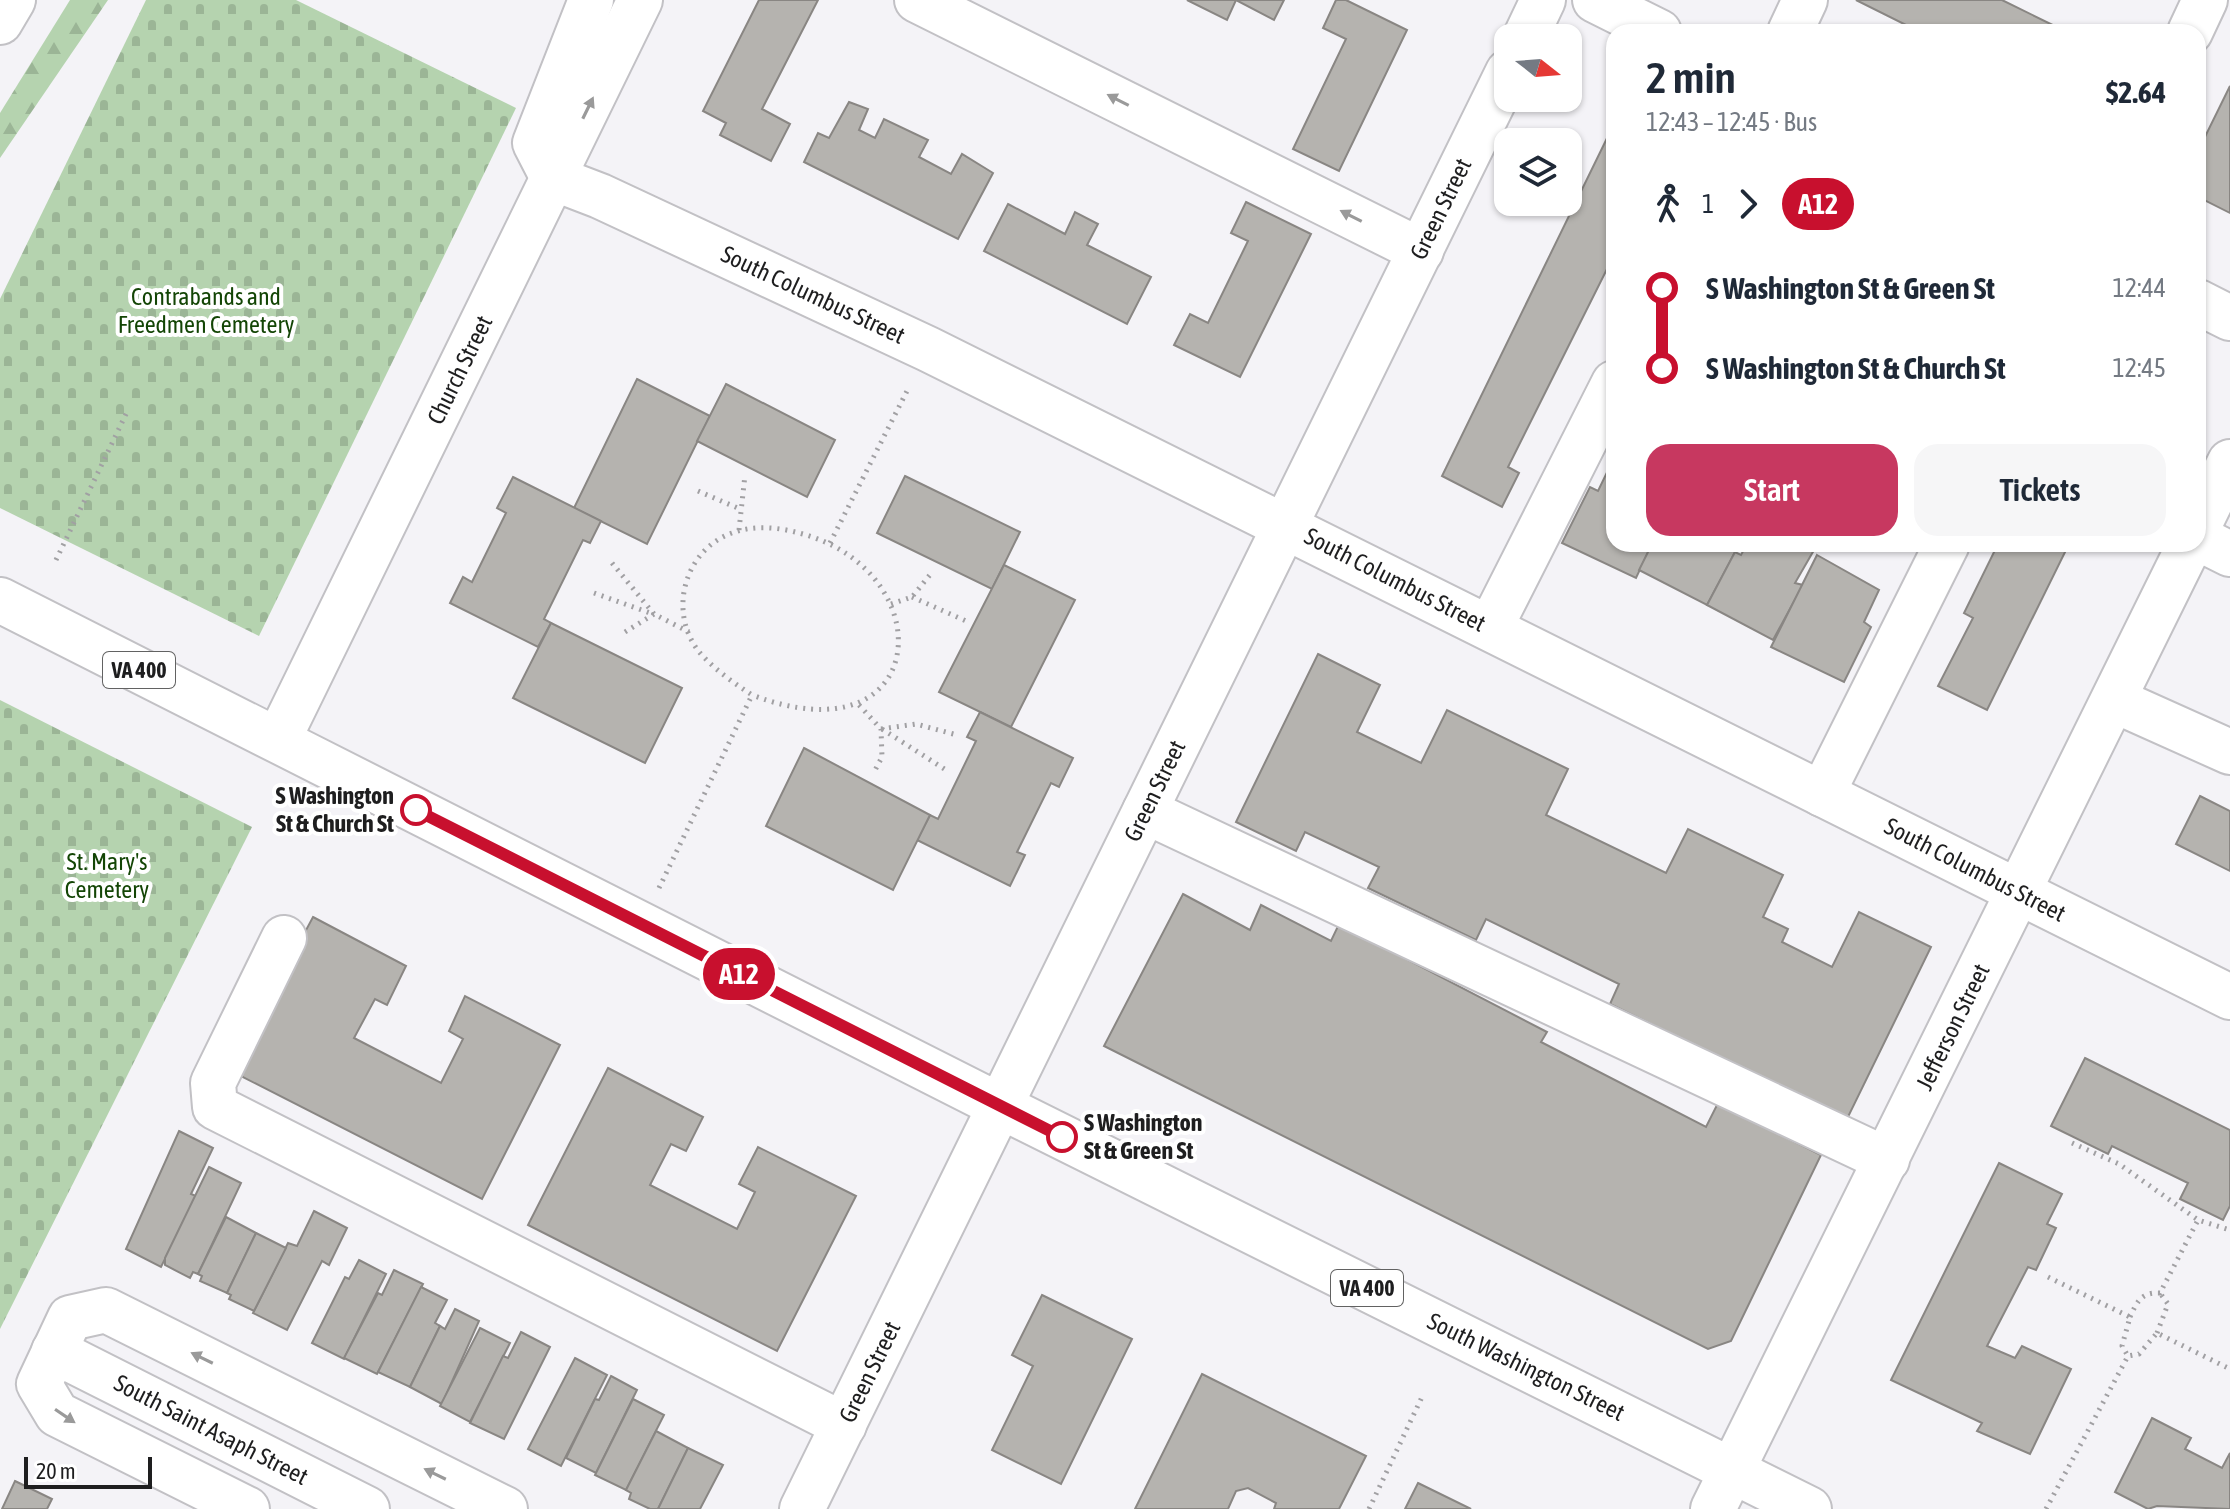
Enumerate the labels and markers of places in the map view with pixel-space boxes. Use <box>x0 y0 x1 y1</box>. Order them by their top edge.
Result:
place label: S Washington St & Church St <box>276 782 394 837</box>
marker: S Washington St & Church St <box>401 795 431 825</box>
place label: S Washington St & Green St <box>1084 1109 1202 1164</box>
marker: S Washington St & Green St <box>1047 1122 1077 1152</box>

